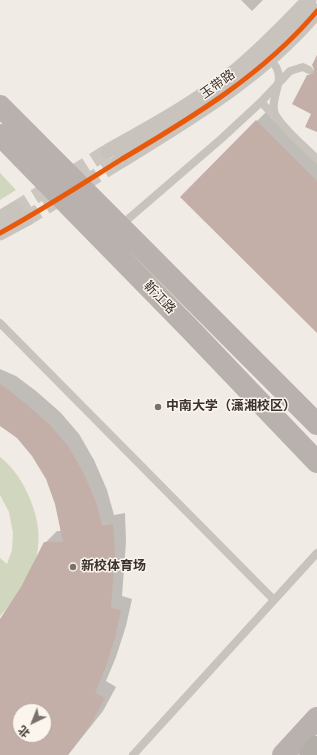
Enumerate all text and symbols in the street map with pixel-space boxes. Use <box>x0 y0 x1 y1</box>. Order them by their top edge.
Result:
street label: 玉带路 <box>198 67 238 103</box>
street label: 靳江路 <box>140 279 178 317</box>
place label: 中南大学（潇湘校区） <box>166 399 296 415</box>
marker: 中南大学（潇湘校区） <box>153 402 163 412</box>
place label: 新校体育场 <box>81 559 146 575</box>
marker: 新校体育场 <box>68 562 78 572</box>
north arrow <box>12 703 52 743</box>
text: 北 <box>16 723 33 740</box>

